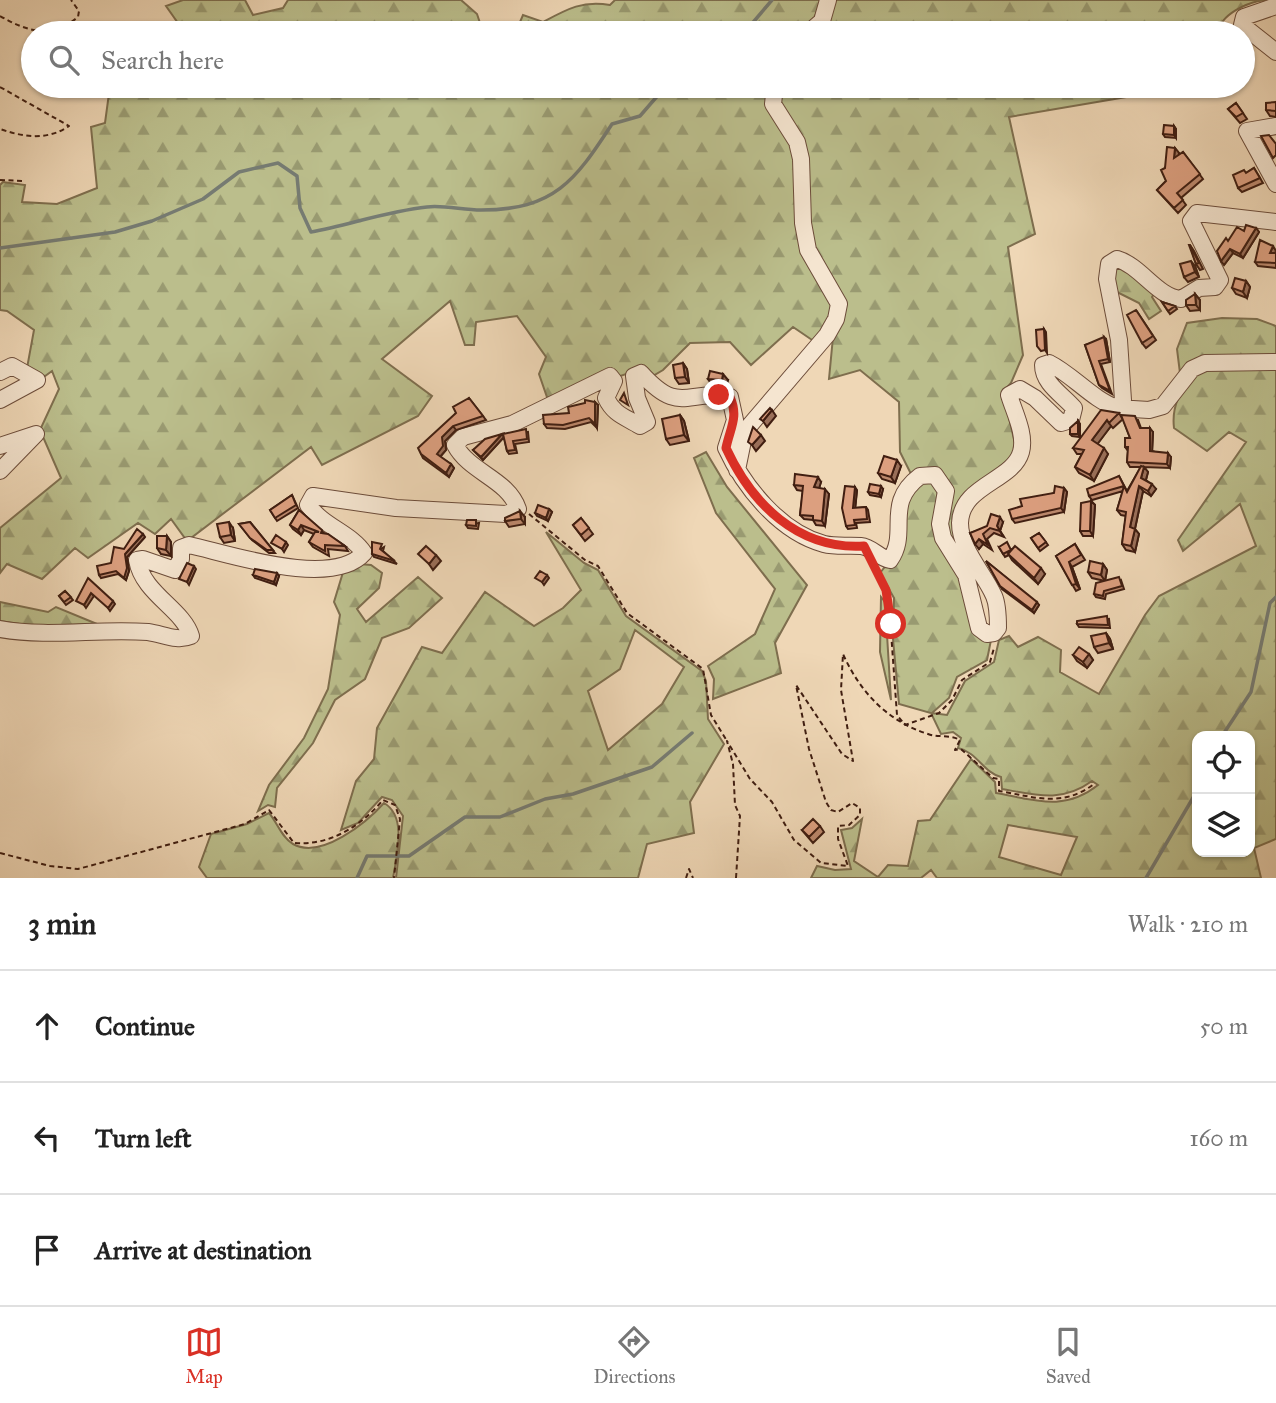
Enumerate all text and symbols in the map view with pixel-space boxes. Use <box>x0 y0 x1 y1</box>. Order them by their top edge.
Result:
search box <box>21 21 1255 98</box>
icon: search <box>45 41 83 79</box>
text: Search here <box>101 44 224 76</box>
route end <box>703 379 734 410</box>
route start <box>875 608 906 639</box>
map controls <box>1192 731 1255 857</box>
button: locate <box>1192 731 1255 794</box>
button: layers <box>1192 794 1255 857</box>
text: 3 min <box>28 906 96 942</box>
text: Walk · 210 m <box>1128 910 1248 938</box>
icon: ahead <box>28 1007 66 1045</box>
text: Continue <box>95 1010 195 1042</box>
text: 50 m <box>1200 1012 1248 1040</box>
icon: left <box>28 1119 66 1157</box>
text: Turn left <box>95 1122 191 1154</box>
text: 160 m <box>1190 1124 1248 1152</box>
icon: arrive <box>28 1231 66 1269</box>
text: Arrive at destination <box>95 1234 312 1266</box>
tab: Map <box>185 1323 223 1388</box>
tab: Directions <box>593 1323 675 1388</box>
tab: Saved <box>1046 1323 1091 1388</box>

